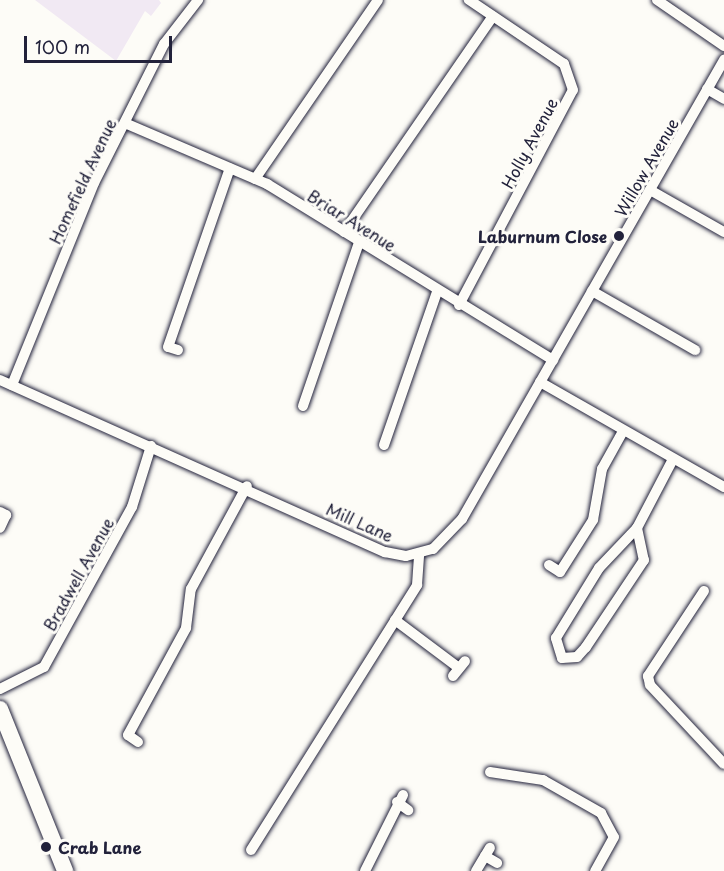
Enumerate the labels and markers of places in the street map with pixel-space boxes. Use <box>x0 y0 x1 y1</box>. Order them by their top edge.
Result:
place label: Laburnum Close <box>478 226 607 246</box>
marker: Laburnum Close <box>612 229 626 243</box>
place label: Crab Lane <box>58 837 142 857</box>
marker: Crab Lane <box>39 840 53 854</box>

